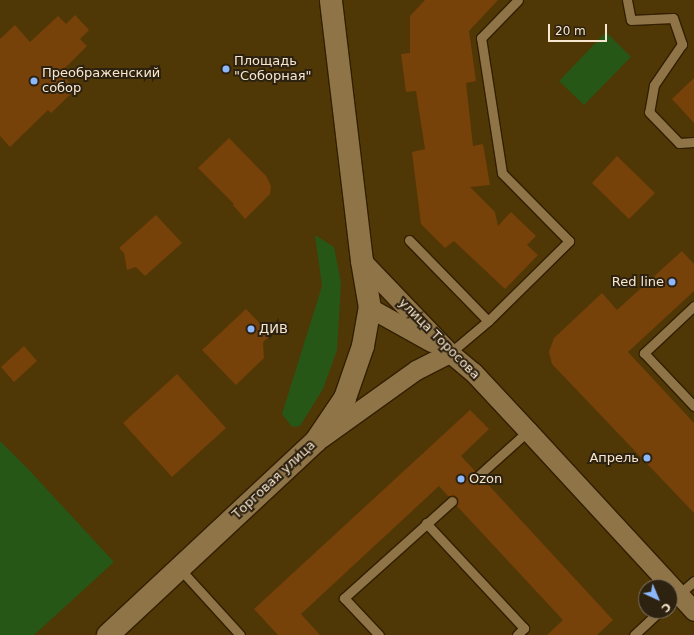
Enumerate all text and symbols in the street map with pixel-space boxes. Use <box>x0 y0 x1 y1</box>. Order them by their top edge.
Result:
scale bar <box>550 16 609 42</box>
text: 20 m <box>555 24 586 38</box>
place label: Площадь "Соборная" <box>234 54 311 85</box>
marker: Площадь "Соборная" <box>221 64 231 74</box>
place label: Преображенский собор <box>42 66 160 97</box>
marker: Преображенский собор <box>29 76 39 86</box>
place label: Red line <box>612 274 664 290</box>
marker: Red line <box>667 277 677 287</box>
street label: улица Торосова <box>395 295 483 383</box>
place label: ДИВ <box>259 321 288 337</box>
marker: ДИВ <box>246 324 256 334</box>
street label: Торговая улица <box>229 438 319 522</box>
place label: Апрель <box>589 450 639 466</box>
marker: Апрель <box>642 453 652 463</box>
place label: Ozon <box>469 471 502 487</box>
marker: Ozon <box>456 474 466 484</box>
north arrow <box>638 579 678 619</box>
text: С <box>659 600 673 615</box>

